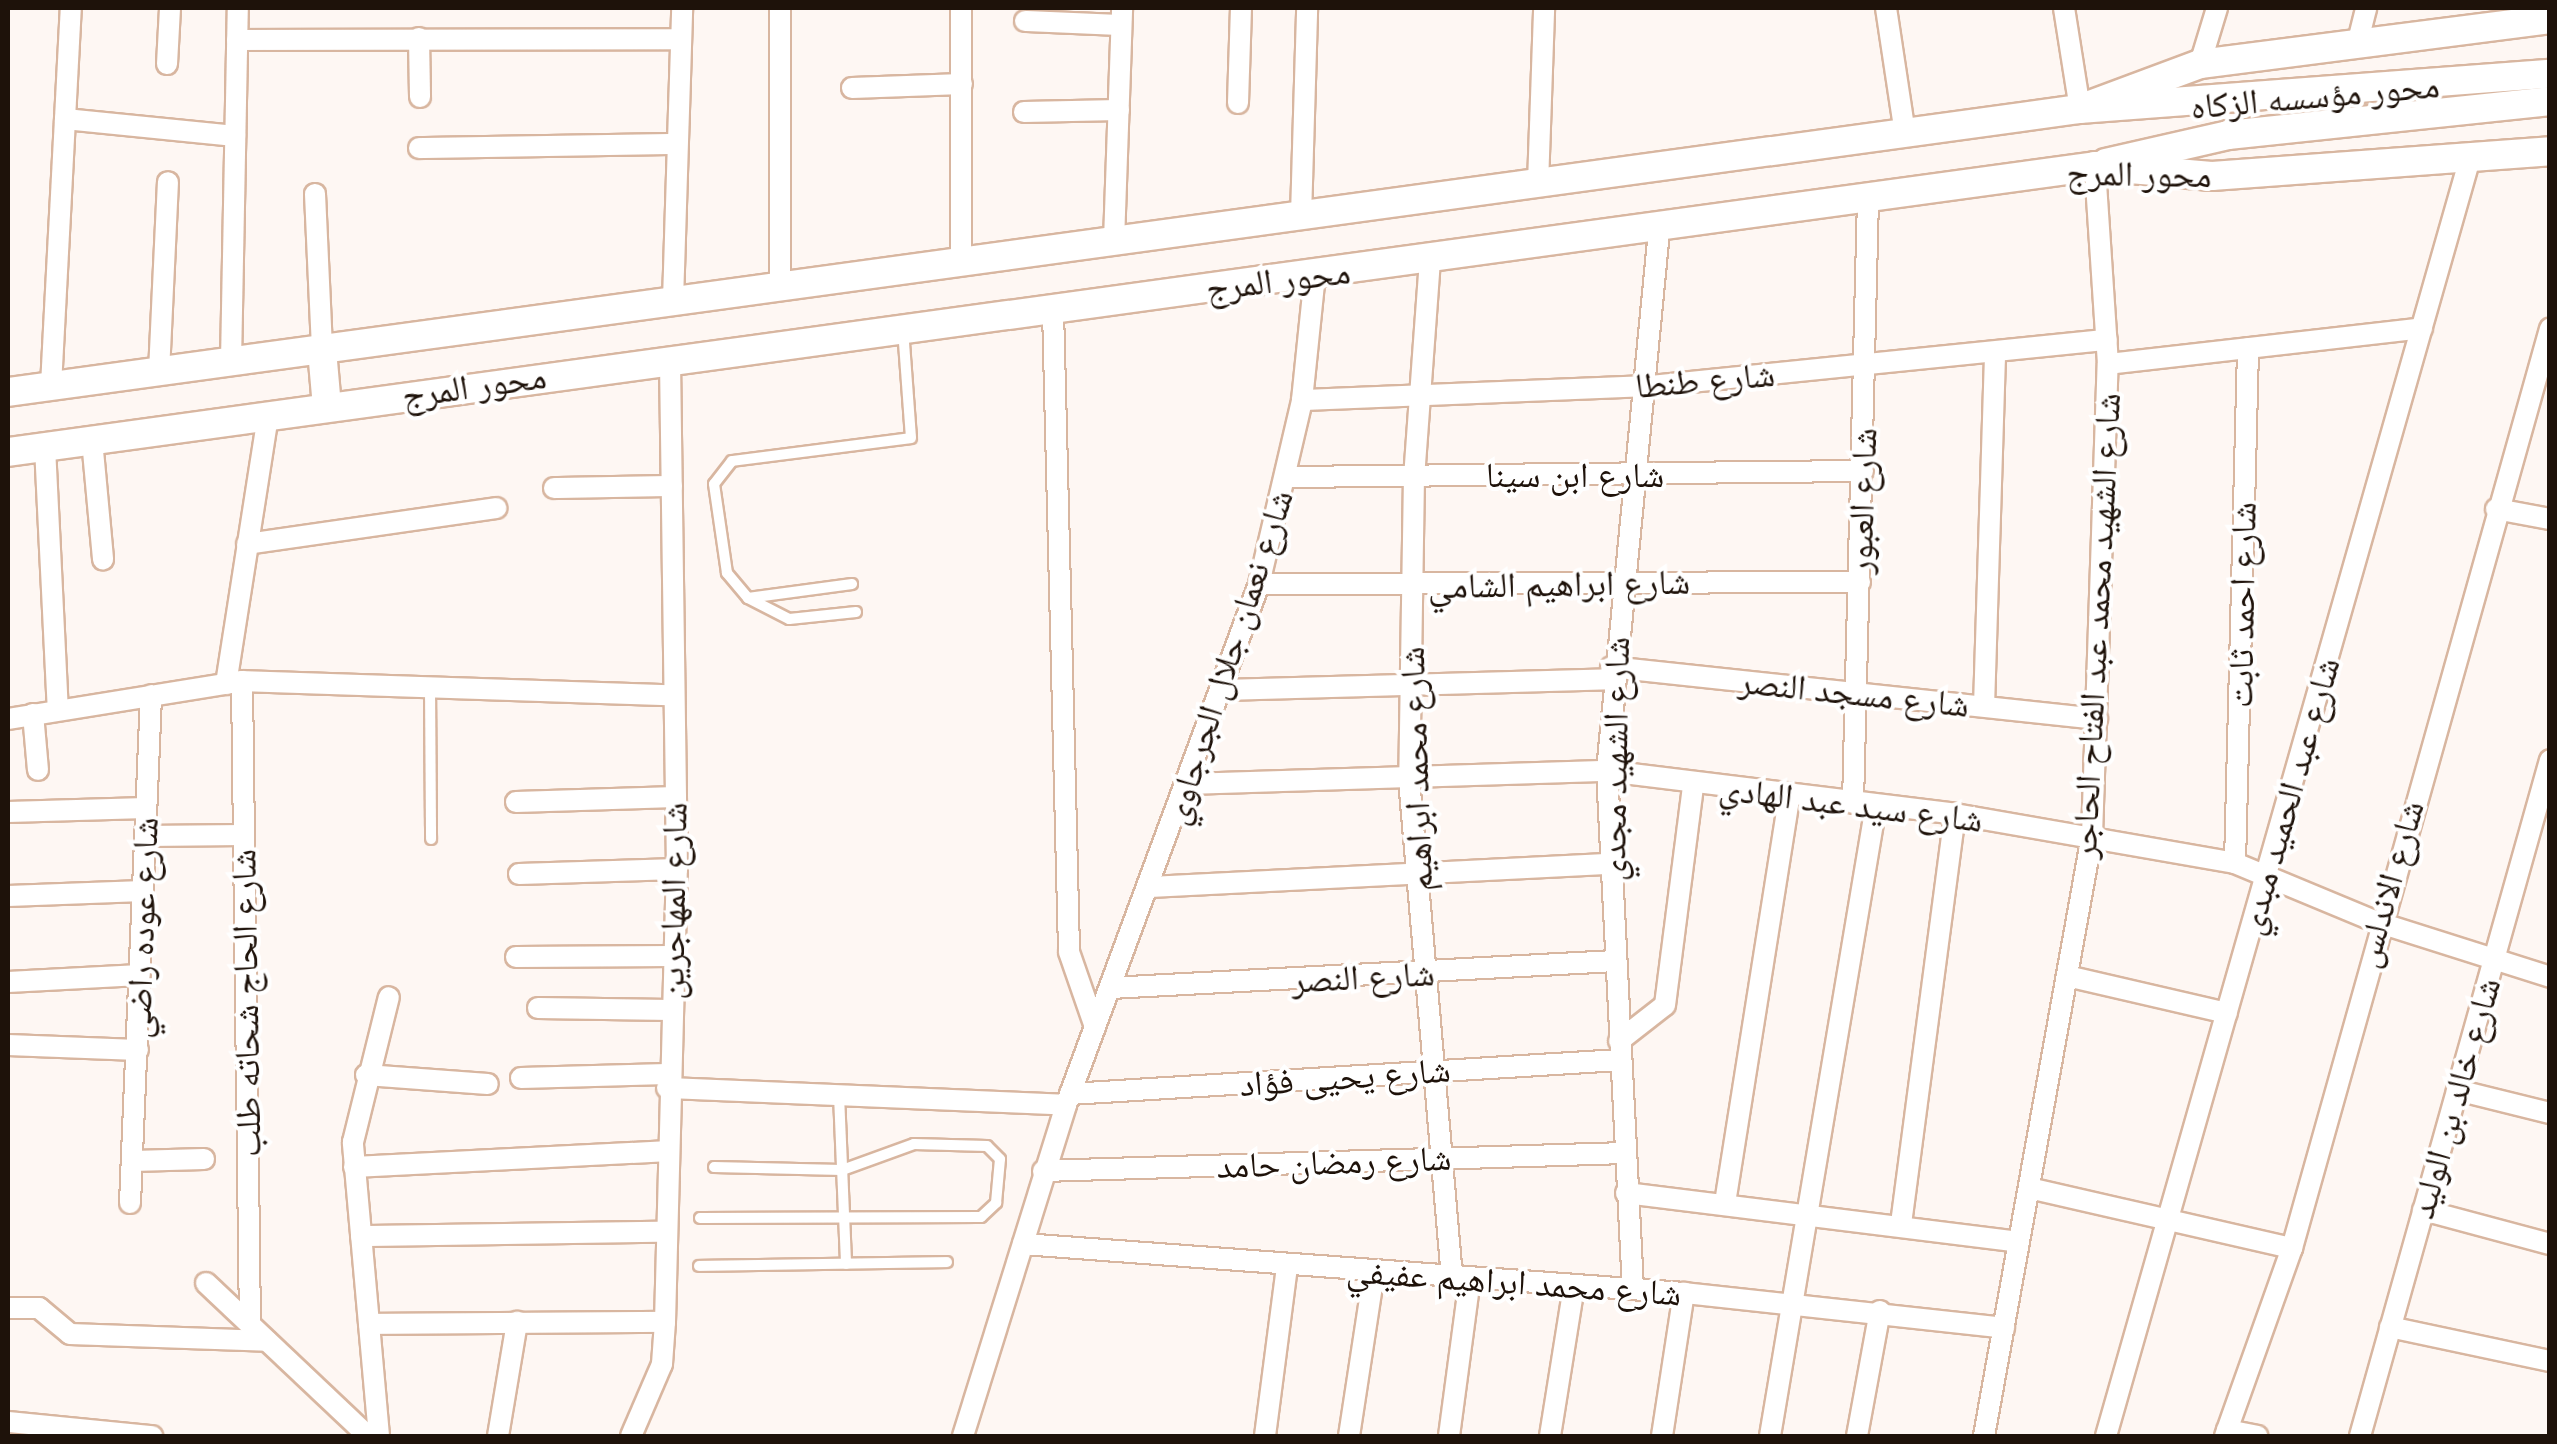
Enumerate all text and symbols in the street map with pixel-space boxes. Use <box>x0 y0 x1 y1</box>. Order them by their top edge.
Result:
street label: محور مؤسسه الزكاه <box>2189 64 2441 128</box>
street label: محور المرج <box>2066 152 2212 196</box>
street label: محور المرج <box>1203 250 1353 310</box>
street label: شارع طنطا <box>1633 353 1777 407</box>
street label: محور المرج <box>399 355 549 417</box>
street label: شارع الشهيد محمد عبد الفتاح الحاجر <box>2063 392 2129 860</box>
street label: شارع العبور <box>1838 427 1886 575</box>
street label: شارع ابن سينا <box>1486 454 1664 496</box>
street label: شارع نعمان جلال الجرجاوي <box>1154 484 1302 830</box>
street label: شارع احمد ثابت <box>2219 502 2265 708</box>
street label: شارع ابراهيم الشامي <box>1427 561 1691 607</box>
street label: شارع الشهيد مجدي <box>1592 637 1638 881</box>
street label: شارع محمد ابراهيم <box>1391 646 1441 892</box>
street label: شارع عبد الحميد مبدي <box>2229 653 2349 939</box>
street label: شارع مسجد النصر <box>1737 660 1971 726</box>
street label: شارع سيد عبد الهادي <box>1717 767 1985 841</box>
street label: شارع الاندلس <box>2345 796 2433 972</box>
street label: شارع المهاجرين <box>650 802 696 1000</box>
street label: شارع عوده راضي <box>117 817 167 1039</box>
street label: شارع الحاج شحاته طلب <box>222 849 270 1157</box>
street label: شارع النصر <box>1290 952 1436 1002</box>
street label: شارع خالد بن الوليد <box>2401 973 2509 1223</box>
street label: شارع يحيى فؤاد <box>1238 1049 1452 1105</box>
street label: شارع رمضان حامد <box>1216 1137 1452 1187</box>
street label: شارع محمد ابراهيم عفيفي <box>1345 1249 1683 1315</box>

